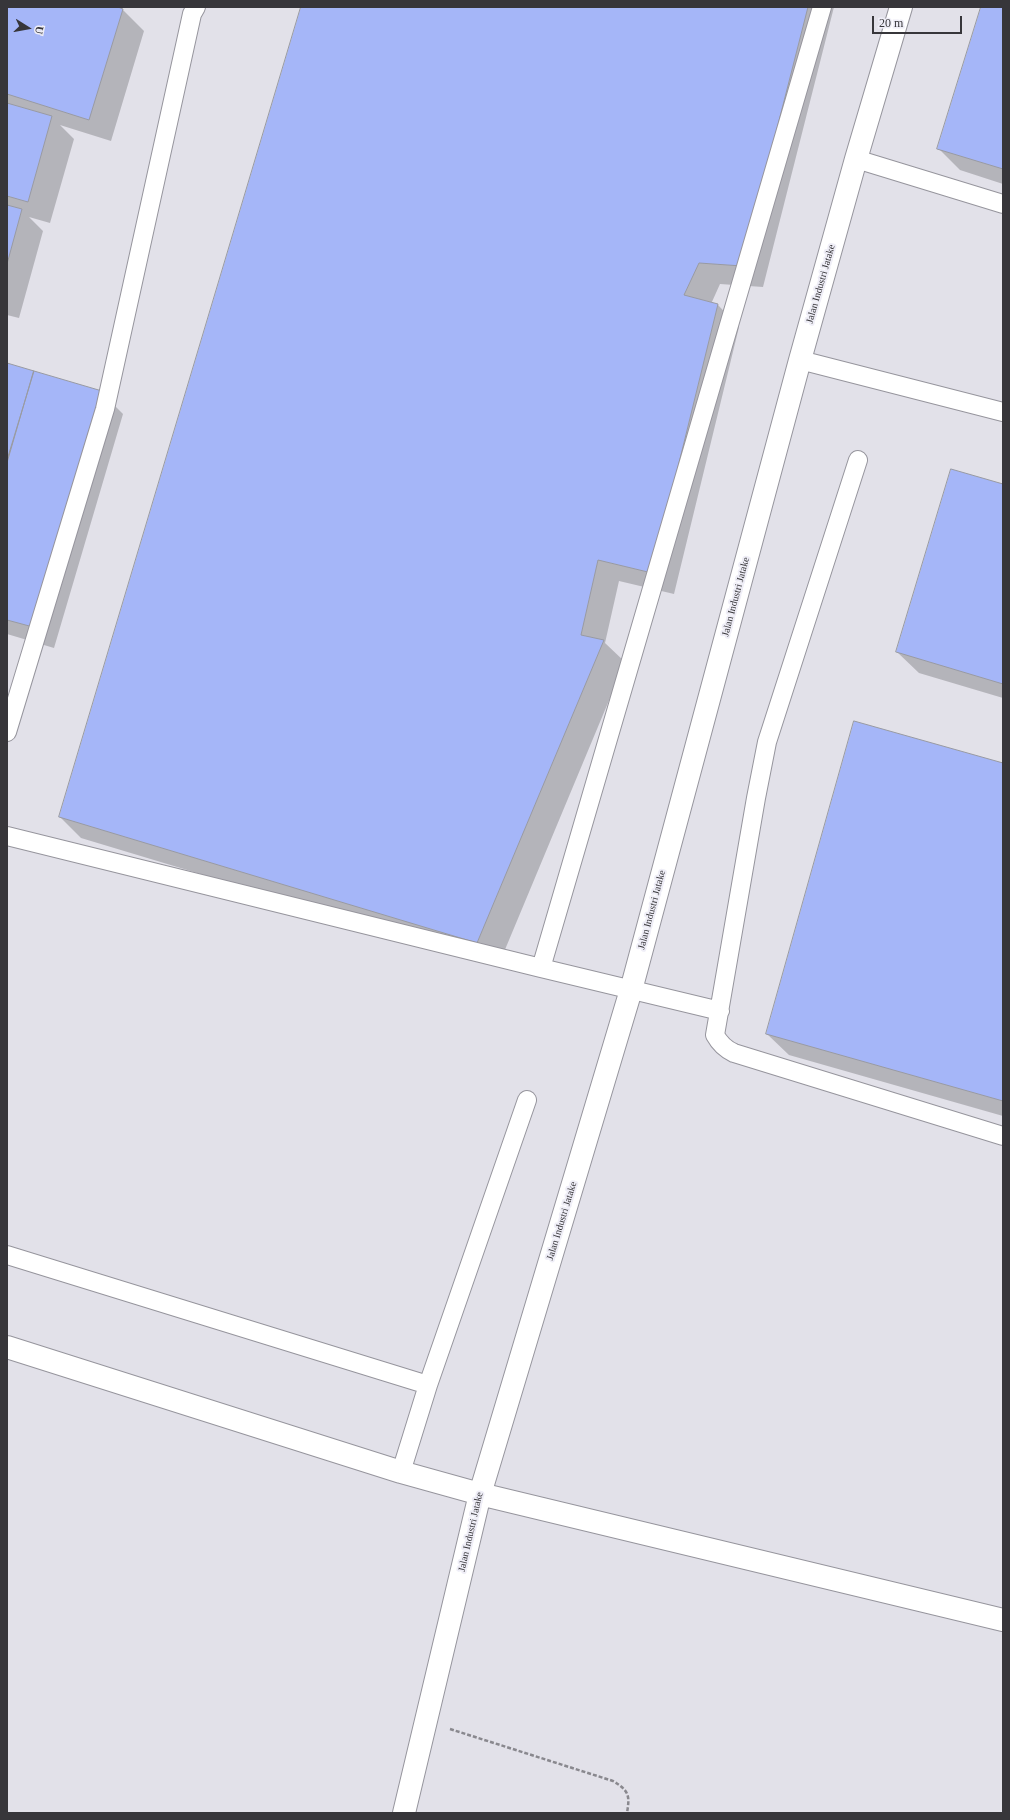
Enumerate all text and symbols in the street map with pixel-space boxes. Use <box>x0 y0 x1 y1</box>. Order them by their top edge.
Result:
north arrow <box>8 8 48 48</box>
scale bar <box>874 8 964 34</box>
text: 20 m <box>879 16 903 30</box>
text: U <box>33 25 46 35</box>
street label: Jalan Industri Jatake <box>804 243 838 325</box>
street label: Jalan Industri Jatake <box>720 556 752 638</box>
street label: Jalan Industri Jatake <box>636 869 668 951</box>
street label: Jalan Industri Jatake <box>544 1180 580 1262</box>
street label: Jalan Industri Jatake <box>456 1491 486 1573</box>

